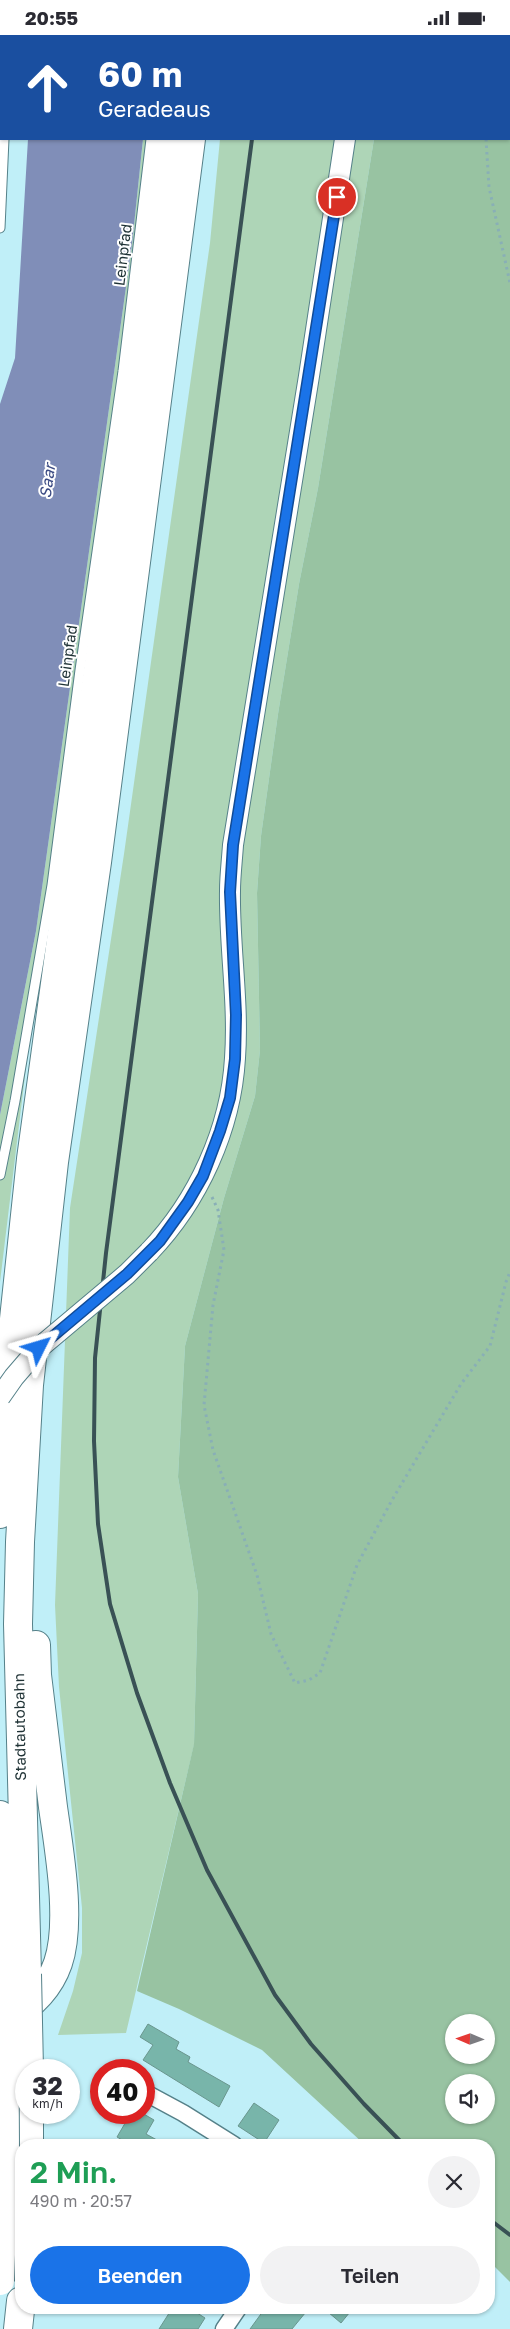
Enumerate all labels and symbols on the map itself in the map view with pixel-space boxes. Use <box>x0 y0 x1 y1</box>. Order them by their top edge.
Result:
pin <box>316 176 358 218</box>
street label: Leinpfad <box>109 223 135 287</box>
water label: Saar <box>35 460 60 500</box>
street label: Leinpfad <box>54 624 80 688</box>
position arrow <box>12.0 1321 64.0 1373</box>
street label: Stadtautobahn <box>9 1673 29 1781</box>
north arrow <box>445 2014 495 2064</box>
speed limit sign: 40 <box>90 2059 155 2124</box>

